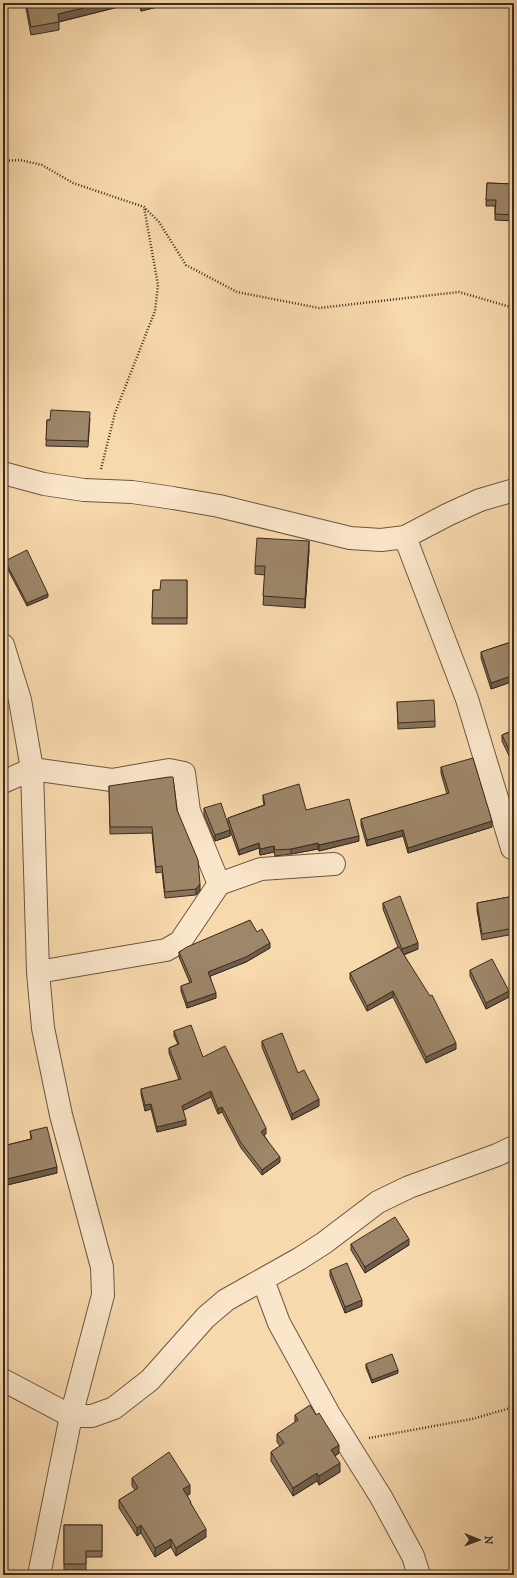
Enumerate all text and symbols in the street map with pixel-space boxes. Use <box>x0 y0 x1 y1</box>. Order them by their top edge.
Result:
north arrow <box>459 1520 499 1560</box>
text: N <box>481 1536 495 1545</box>

